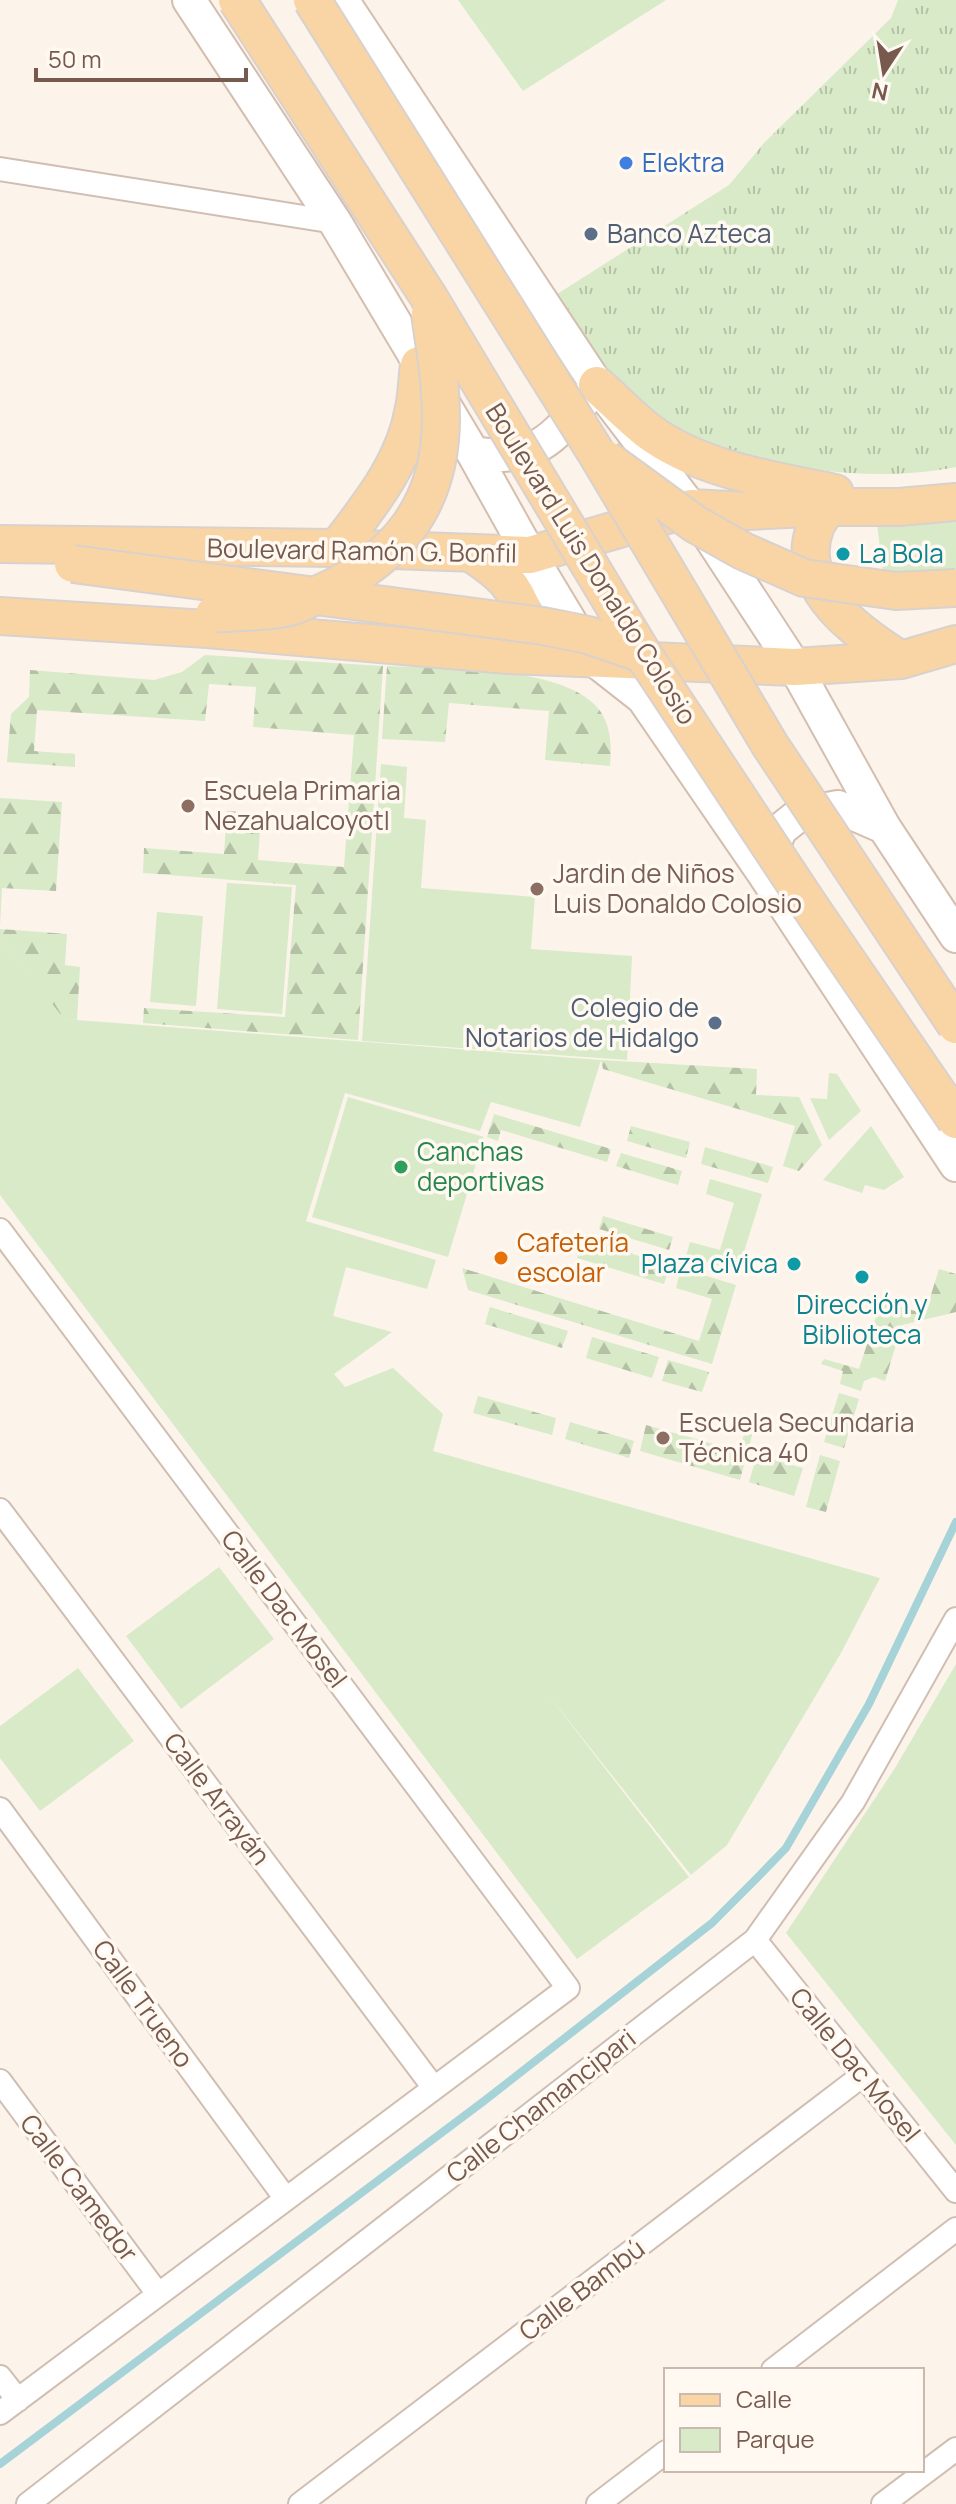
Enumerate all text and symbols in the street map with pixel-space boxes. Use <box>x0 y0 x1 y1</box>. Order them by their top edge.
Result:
scale bar <box>36 32 246 82</box>
north arrow <box>844 32 924 112</box>
text: 50 m <box>48 42 102 75</box>
text: N <box>869 75 891 108</box>
place label: Elektra <box>642 144 725 180</box>
marker: Elektra <box>617 154 635 172</box>
place label: Banco Azteca <box>607 215 771 251</box>
marker: Banco Azteca <box>582 225 600 243</box>
street label: Boulevard Luis Donaldo Colosio <box>478 396 706 731</box>
street label: Boulevard Ramón G. Bonfil <box>207 529 517 571</box>
place label: La Bola <box>859 535 944 571</box>
marker: La Bola <box>834 545 852 563</box>
place label: Escuela Primaria Nezahualcoyotl <box>204 772 401 838</box>
marker: Escuela Primaria Nezahualcoyotl <box>179 797 197 815</box>
place label: Jardin de Niños Luis Donaldo Colosio <box>553 855 802 921</box>
marker: Jardin de Niños Luis Donaldo Colosio <box>528 880 546 898</box>
place label: Colegio de Notarios de Hidalgo <box>465 989 699 1055</box>
marker: Colegio de Notarios de Hidalgo <box>706 1014 724 1032</box>
place label: Canchas deportivas <box>417 1133 544 1199</box>
marker: Canchas deportivas <box>392 1158 410 1176</box>
place label: Cafetería escolar <box>517 1224 629 1290</box>
place label: Plaza cívica <box>641 1245 778 1281</box>
marker: Cafetería escolar <box>492 1249 510 1267</box>
marker: Plaza cívica <box>785 1255 803 1273</box>
marker: Dirección y Biblioteca <box>853 1268 871 1286</box>
place label: Dirección y Biblioteca <box>796 1286 928 1352</box>
place label: Escuela Secundaria Técnica 40 <box>679 1404 914 1470</box>
marker: Escuela Secundaria Técnica 40 <box>654 1429 672 1447</box>
street label: Calle Dac Mosel <box>214 1522 356 1695</box>
street label: Calle Arrayán <box>156 1725 279 1872</box>
street label: Calle Trueno <box>85 1932 203 2075</box>
street label: Calle Dac Mosel <box>782 1980 929 2149</box>
street label: Calle Chamancipari <box>438 2020 643 2191</box>
street label: Calle Camedor <box>12 2106 147 2268</box>
street label: Calle Bambú <box>511 2230 652 2348</box>
legend <box>664 2368 924 2472</box>
text: Calle <box>736 2382 792 2415</box>
text: Parque <box>736 2422 814 2455</box>

